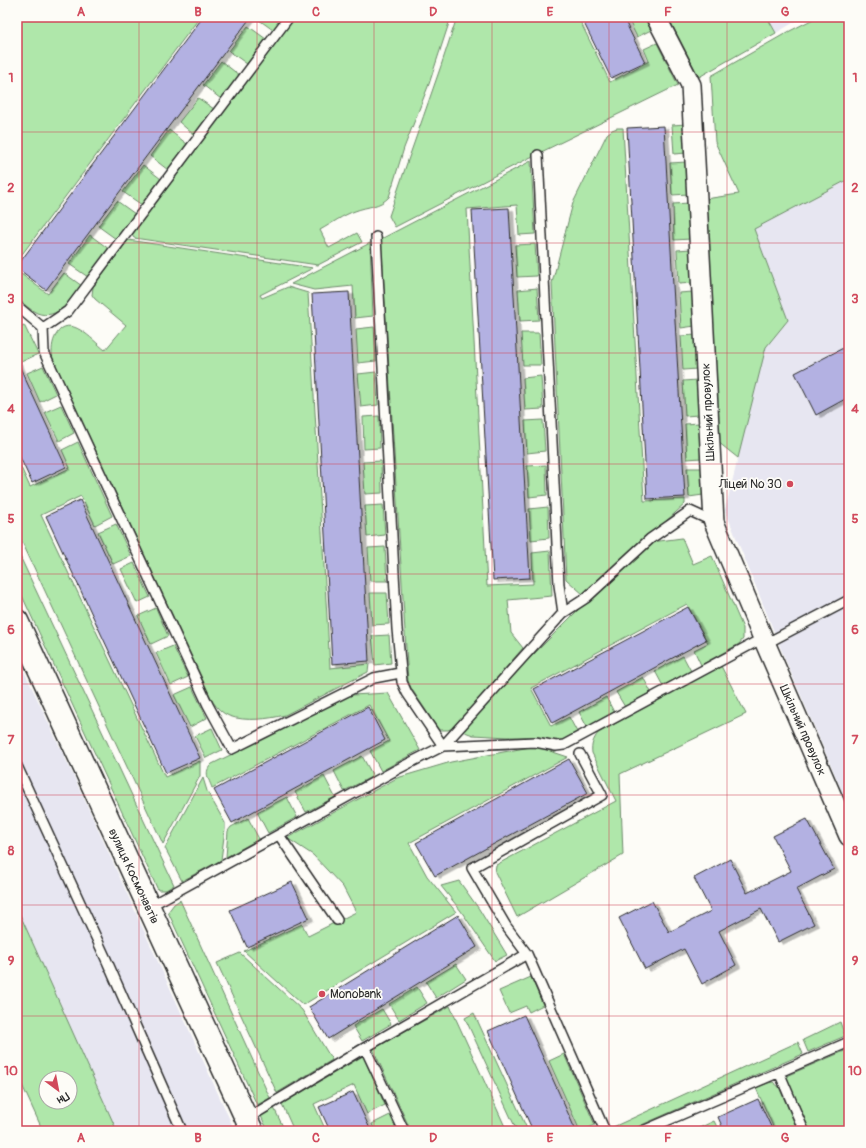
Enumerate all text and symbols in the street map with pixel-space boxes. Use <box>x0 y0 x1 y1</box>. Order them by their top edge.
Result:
text: A <box>77 4 86 20</box>
text: B <box>194 4 202 20</box>
text: C <box>312 4 320 20</box>
text: D <box>429 4 437 20</box>
text: E <box>547 4 554 20</box>
text: F <box>664 4 672 20</box>
text: G <box>781 4 790 20</box>
text: 1 <box>8 70 14 86</box>
text: 1 <box>852 70 858 86</box>
text: 2 <box>7 180 15 196</box>
text: 2 <box>851 180 859 196</box>
text: 3 <box>7 291 15 307</box>
text: 3 <box>851 291 859 307</box>
street label: Шкільний провулок <box>698 363 719 461</box>
text: 4 <box>7 401 15 417</box>
text: 4 <box>851 401 859 417</box>
place label: Ліцей № 30 <box>718 477 782 492</box>
marker: Ліцей № 30 <box>785 479 795 489</box>
text: 5 <box>7 511 15 527</box>
text: 5 <box>851 511 859 527</box>
text: 6 <box>7 622 15 638</box>
text: 6 <box>851 622 859 638</box>
street label: Шкільний провулок <box>776 682 829 778</box>
text: 7 <box>8 732 15 748</box>
text: 7 <box>852 732 859 748</box>
street label: вулиця Космонавтів <box>105 826 162 926</box>
text: 8 <box>8 843 15 859</box>
text: 8 <box>852 843 859 859</box>
text: 9 <box>8 953 15 969</box>
text: 9 <box>852 953 859 969</box>
place label: Monobank <box>330 987 381 1002</box>
marker: Monobank <box>317 989 327 999</box>
text: 10 <box>4 1063 18 1079</box>
text: 10 <box>848 1063 862 1079</box>
north arrow <box>38 1070 78 1110</box>
text: Пн <box>54 1089 72 1107</box>
text: A <box>77 1130 86 1146</box>
text: B <box>194 1130 202 1146</box>
text: C <box>312 1130 320 1146</box>
text: D <box>429 1130 437 1146</box>
text: E <box>547 1130 554 1146</box>
text: F <box>664 1130 672 1146</box>
text: G <box>781 1130 790 1146</box>

